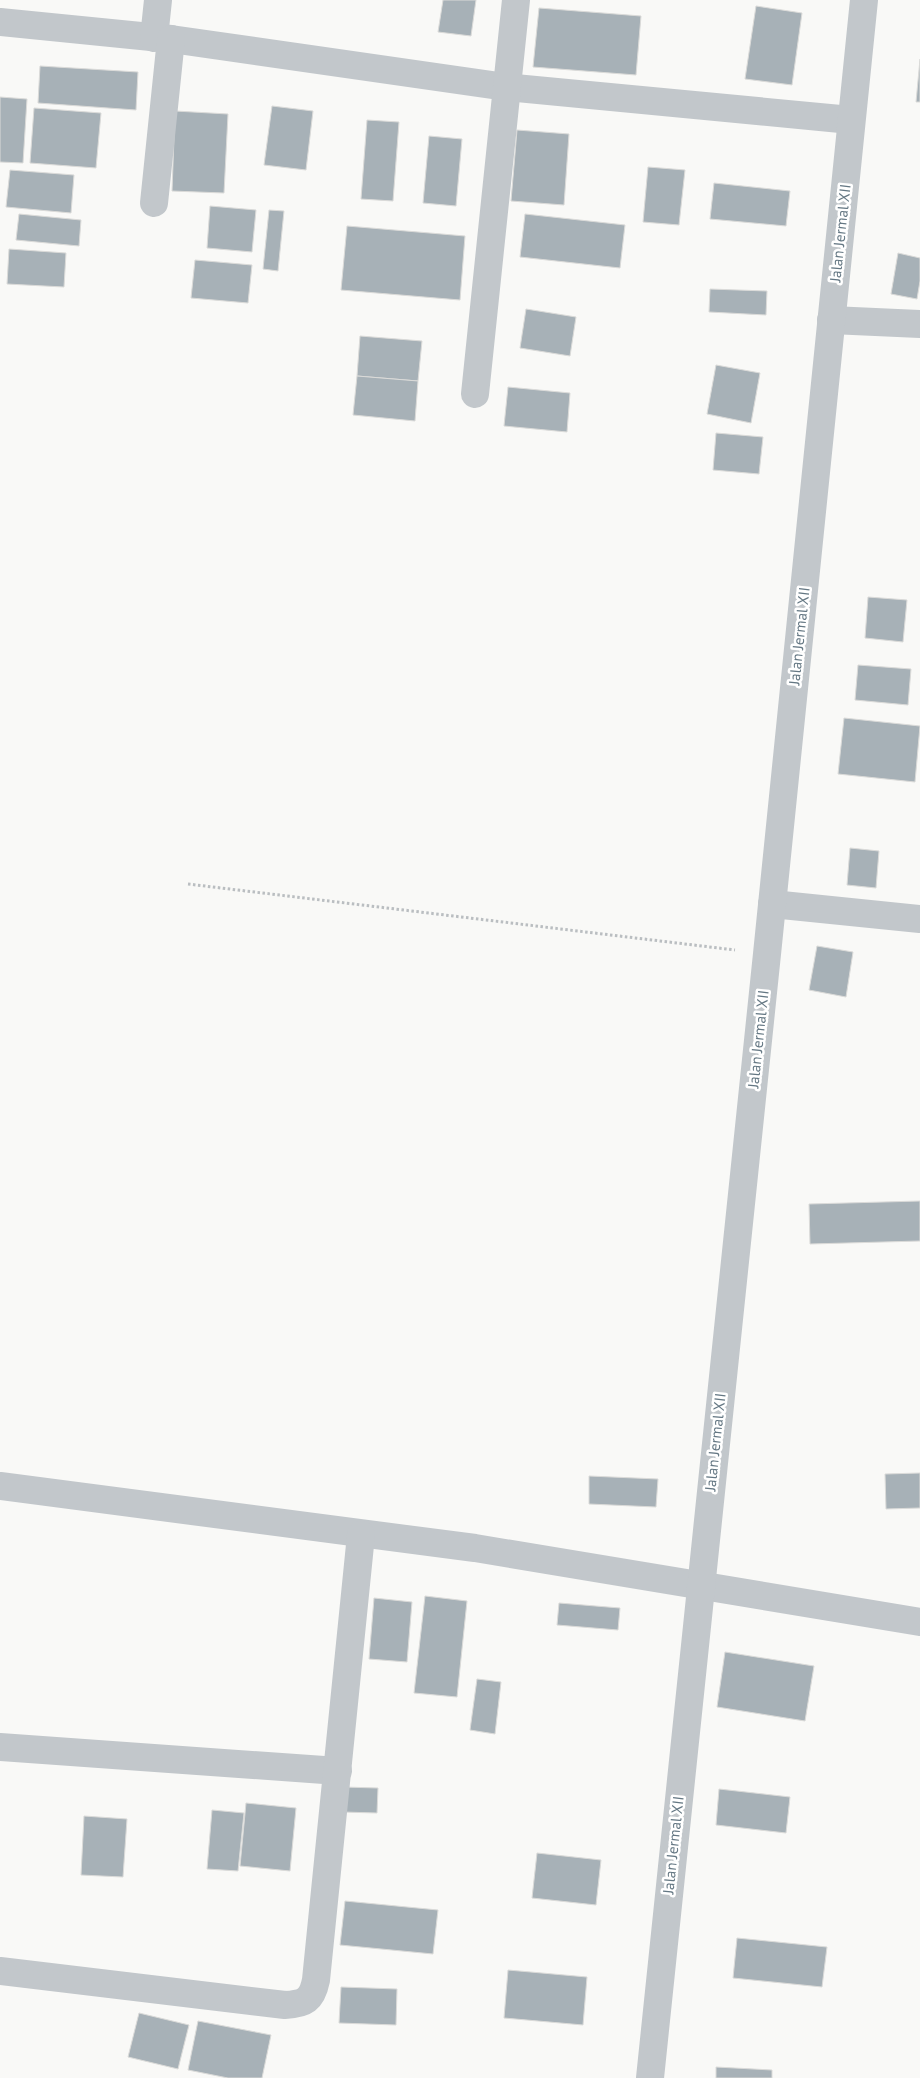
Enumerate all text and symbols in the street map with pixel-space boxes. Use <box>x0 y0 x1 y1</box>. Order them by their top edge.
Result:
street label: Jalan Jermal XII <box>825 183 855 284</box>
street label: Jalan Jermal XII <box>784 586 814 687</box>
street label: Jalan Jermal XII <box>743 989 773 1090</box>
street label: Jalan Jermal XII <box>700 1392 730 1493</box>
street label: Jalan Jermal XII <box>658 1795 688 1896</box>

